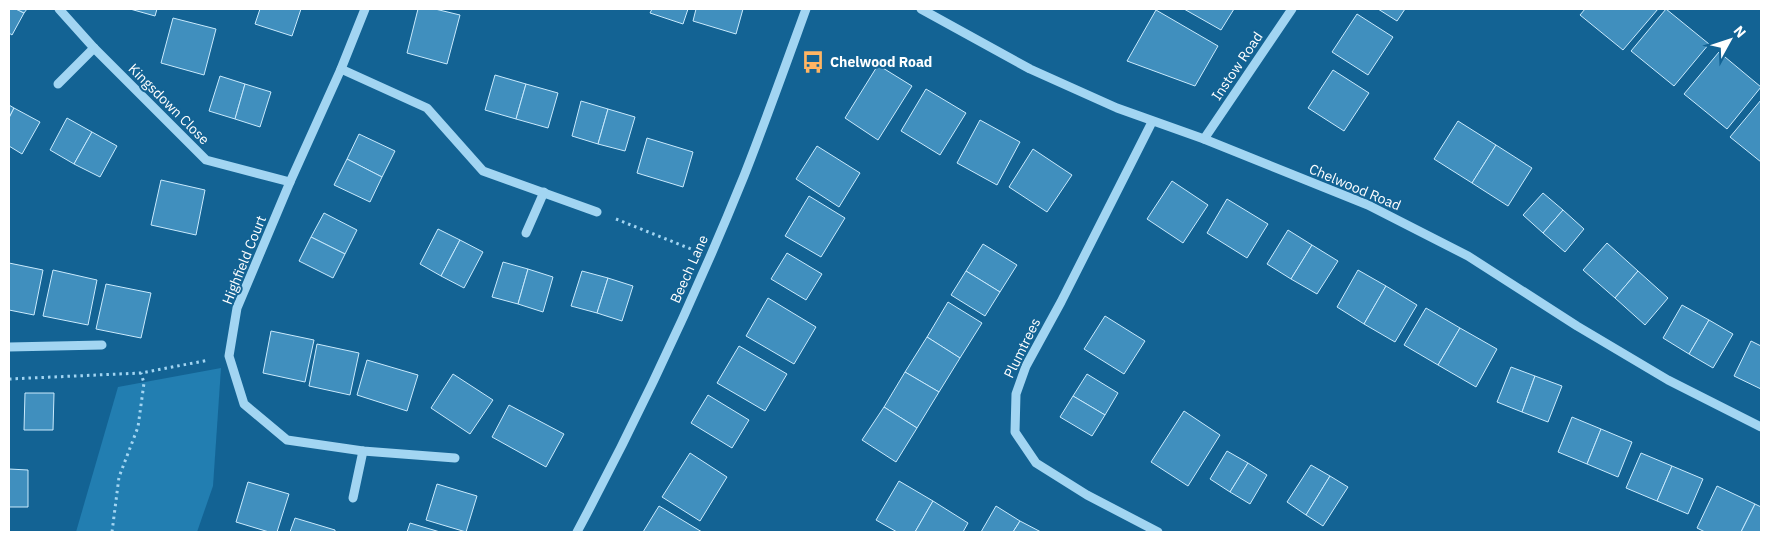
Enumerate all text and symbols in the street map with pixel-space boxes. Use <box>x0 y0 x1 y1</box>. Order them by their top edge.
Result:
north arrow <box>1705 15 1755 65</box>
text: N <box>1730 22 1750 41</box>
street label: Instow Road <box>1207 28 1267 104</box>
bus stop icon: Chelwood Road <box>800 49 826 75</box>
place label: Chelwood Road <box>830 53 932 71</box>
street label: Kingsdown Close <box>125 60 214 149</box>
street label: Chelwood Road <box>1306 160 1404 214</box>
street label: Highfield Court <box>218 213 270 307</box>
street label: Beech Lane <box>666 232 712 306</box>
street label: Plumtrees <box>1000 315 1044 381</box>

